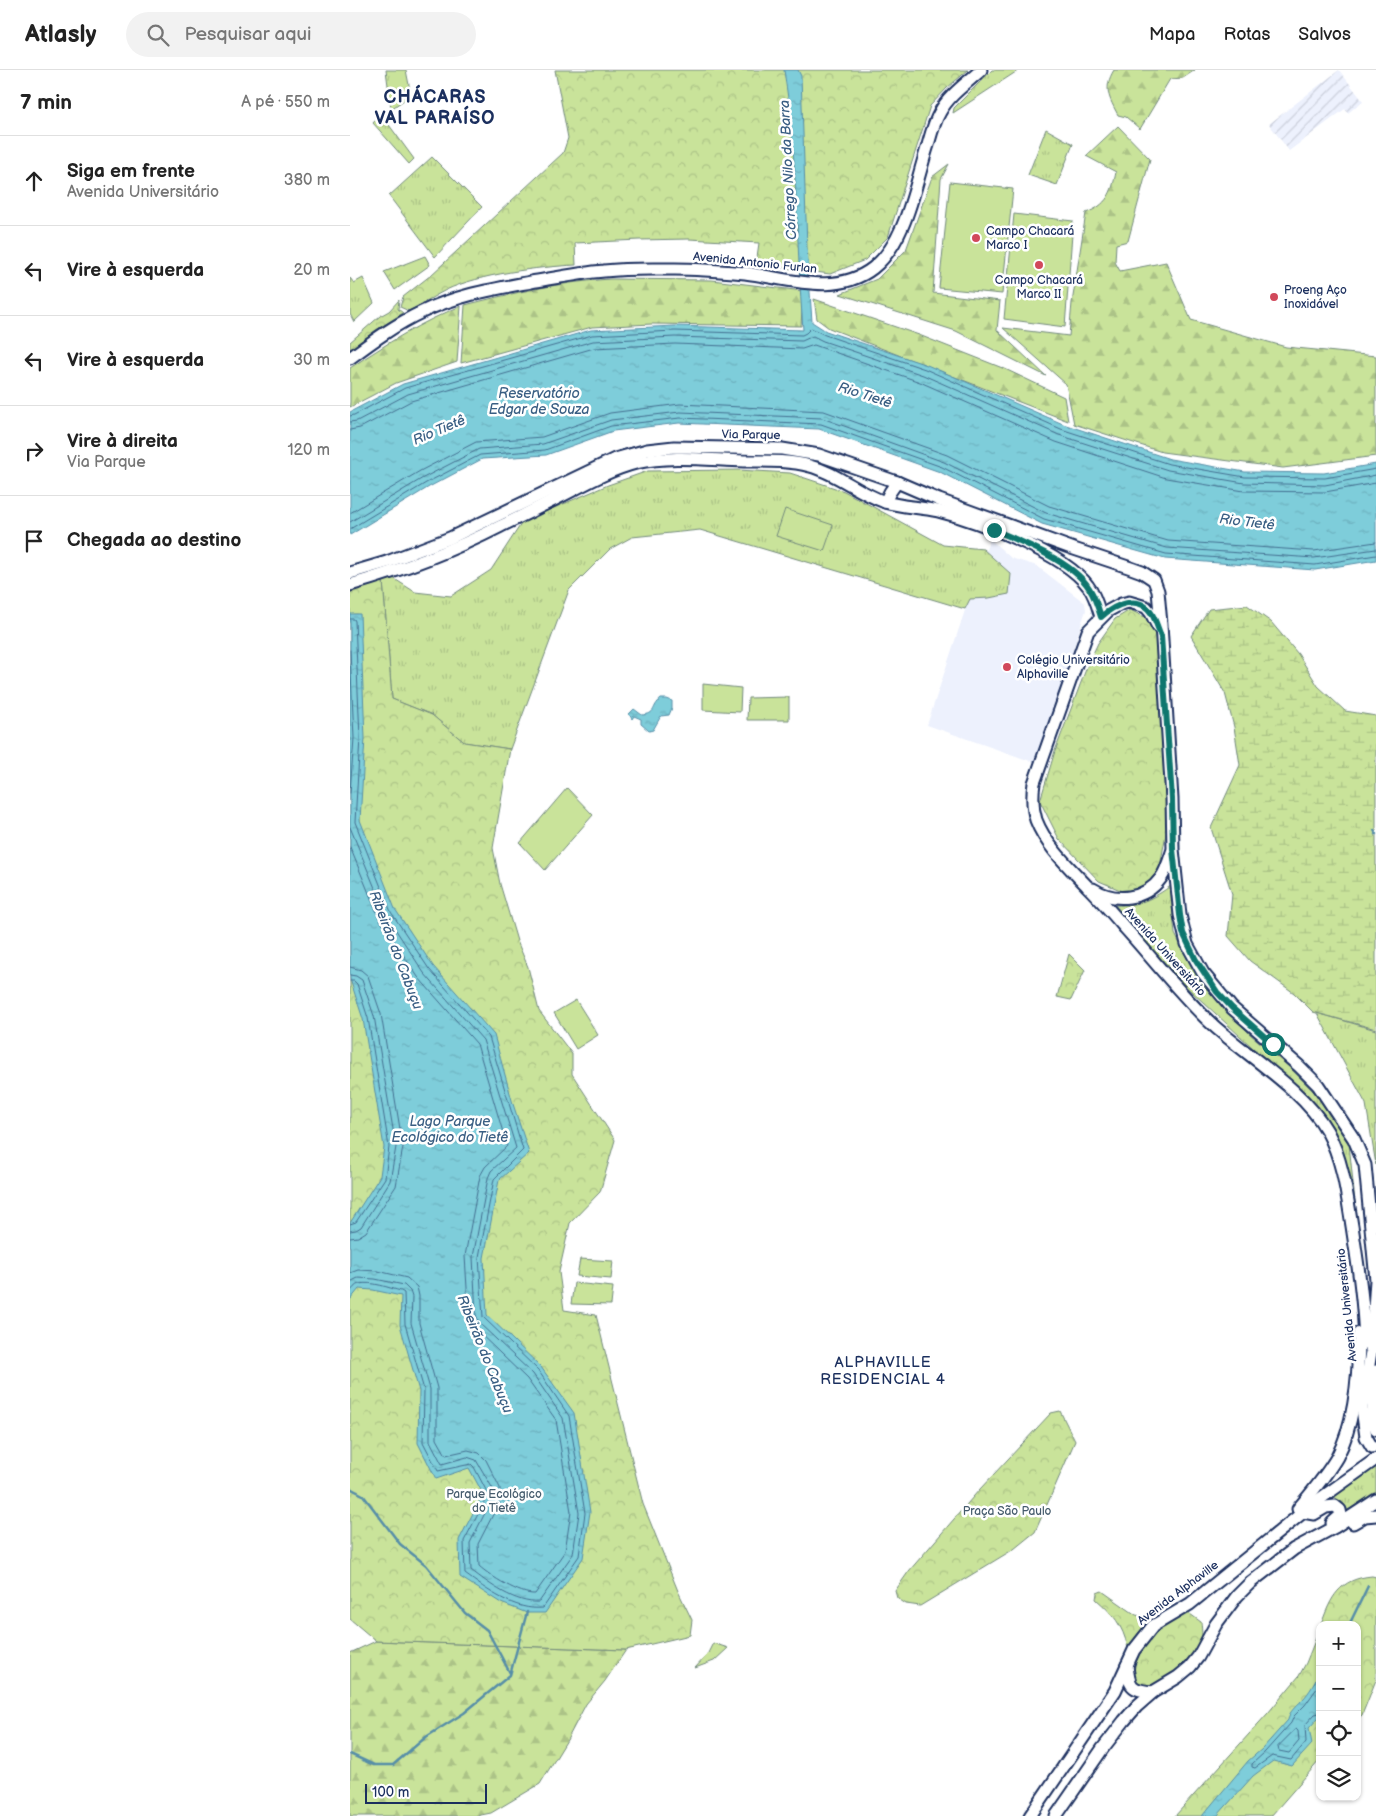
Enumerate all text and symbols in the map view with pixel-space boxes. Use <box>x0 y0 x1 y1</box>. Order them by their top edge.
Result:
search box <box>126 12 476 57</box>
text: Atlasly <box>25 20 96 49</box>
icon: search <box>144 21 172 49</box>
text: Pesquisar aqui <box>184 23 312 46</box>
text: Mapa <box>1149 24 1195 45</box>
text: Rotas <box>1223 24 1270 45</box>
text: Salvos <box>1298 24 1351 45</box>
district label: CHÁCARAS VAL PARAÍSO <box>375 84 495 129</box>
text: 7 min <box>20 90 72 115</box>
text: A pé · 550 m <box>241 93 330 112</box>
water label: Córrego Nilo da Barra <box>776 99 800 240</box>
text: Siga em frente <box>67 160 195 183</box>
icon: ahead <box>20 167 48 195</box>
text: 380 m <box>284 171 330 190</box>
text: Avenida Universitário <box>67 183 219 202</box>
place label: Campo Chacará Marco I <box>986 224 1074 253</box>
marker: Campo Chacará Marco I <box>970 232 982 244</box>
street label: Avenida Antonio Furlan <box>692 249 818 277</box>
icon: left <box>20 257 48 285</box>
text: Vire à esquerda <box>67 259 204 282</box>
marker: Campo Chacará Marco II <box>1033 259 1045 271</box>
text: 20 m <box>294 261 330 280</box>
place label: Campo Chacará Marco II <box>995 273 1083 302</box>
place label: Proeng Aço Inoxidável <box>1284 283 1347 312</box>
marker: Proeng Aço Inoxidável <box>1268 291 1280 303</box>
icon: left <box>20 347 48 375</box>
text: Vire à esquerda <box>67 349 204 372</box>
text: 30 m <box>293 351 330 370</box>
water label: Rio Tietê <box>836 378 894 412</box>
water label: Reservatório Edgar de Souza <box>489 385 589 418</box>
water label: Rio Tietê <box>410 411 468 449</box>
street label: Via Parque <box>721 427 781 443</box>
text: Vire à direita <box>67 430 178 453</box>
icon: right <box>20 437 48 465</box>
text: 120 m <box>287 441 330 460</box>
text: Via Parque <box>67 453 146 472</box>
water label: Rio Tietê <box>1218 510 1276 534</box>
route end <box>983 519 1006 542</box>
icon: arrive <box>20 527 48 555</box>
text: Chegada ao destino <box>67 529 241 552</box>
place label: Colégio Universitário Alphaville <box>1017 653 1130 682</box>
marker: Colégio Universitário Alphaville <box>1001 661 1013 673</box>
water label: Ribeirão do Cabuçu <box>366 888 427 1012</box>
street label: Avenida Universitário <box>1121 905 1209 1000</box>
route start <box>1262 1033 1285 1056</box>
water label: Lago Parque Ecológico do Tietê <box>392 1113 508 1146</box>
street label: Avenida Universitário <box>1334 1247 1360 1363</box>
water label: Ribeirão do Cabuçu <box>454 1293 517 1416</box>
district label: ALPHAVILLE RESIDENCIAL 4 <box>820 1353 946 1389</box>
park label: Parque Ecológico do Tietê <box>446 1487 542 1516</box>
park label: Praça São Paulo <box>963 1504 1052 1519</box>
street label: Avenida Alphaville <box>1135 1558 1221 1628</box>
map controls <box>1316 1621 1361 1801</box>
button: + <box>1316 1621 1361 1666</box>
button: − <box>1316 1666 1361 1711</box>
button: locate <box>1316 1711 1361 1756</box>
button: layers <box>1316 1756 1361 1801</box>
scale bar <box>365 1781 488 1804</box>
text: 100 m <box>372 1784 409 1801</box>

